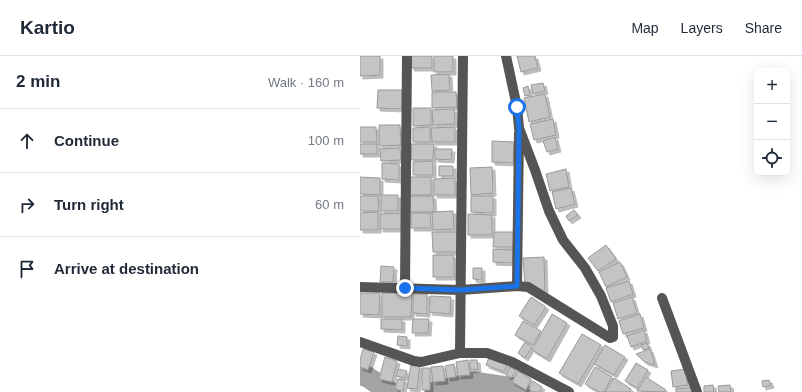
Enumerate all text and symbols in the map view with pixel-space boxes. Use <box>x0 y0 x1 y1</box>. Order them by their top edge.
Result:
text: Kartio <box>20 17 75 38</box>
text: Map <box>631 20 659 36</box>
text: Layers <box>681 20 723 36</box>
text: Share <box>745 20 782 36</box>
map controls <box>754 68 790 176</box>
button: + <box>754 68 790 104</box>
text: 2 min <box>16 72 60 91</box>
text: Walk · 160 m <box>268 75 344 90</box>
route start <box>508 98 526 116</box>
button: − <box>754 104 790 140</box>
icon: ahead <box>16 130 38 152</box>
text: Continue <box>54 132 119 149</box>
text: 100 m <box>308 133 344 148</box>
button: locate <box>754 140 790 176</box>
icon: right <box>16 194 38 216</box>
text: Turn right <box>54 196 124 213</box>
text: 60 m <box>315 197 344 212</box>
icon: arrive <box>16 258 38 280</box>
text: Arrive at destination <box>54 260 199 277</box>
route end <box>396 279 414 297</box>

